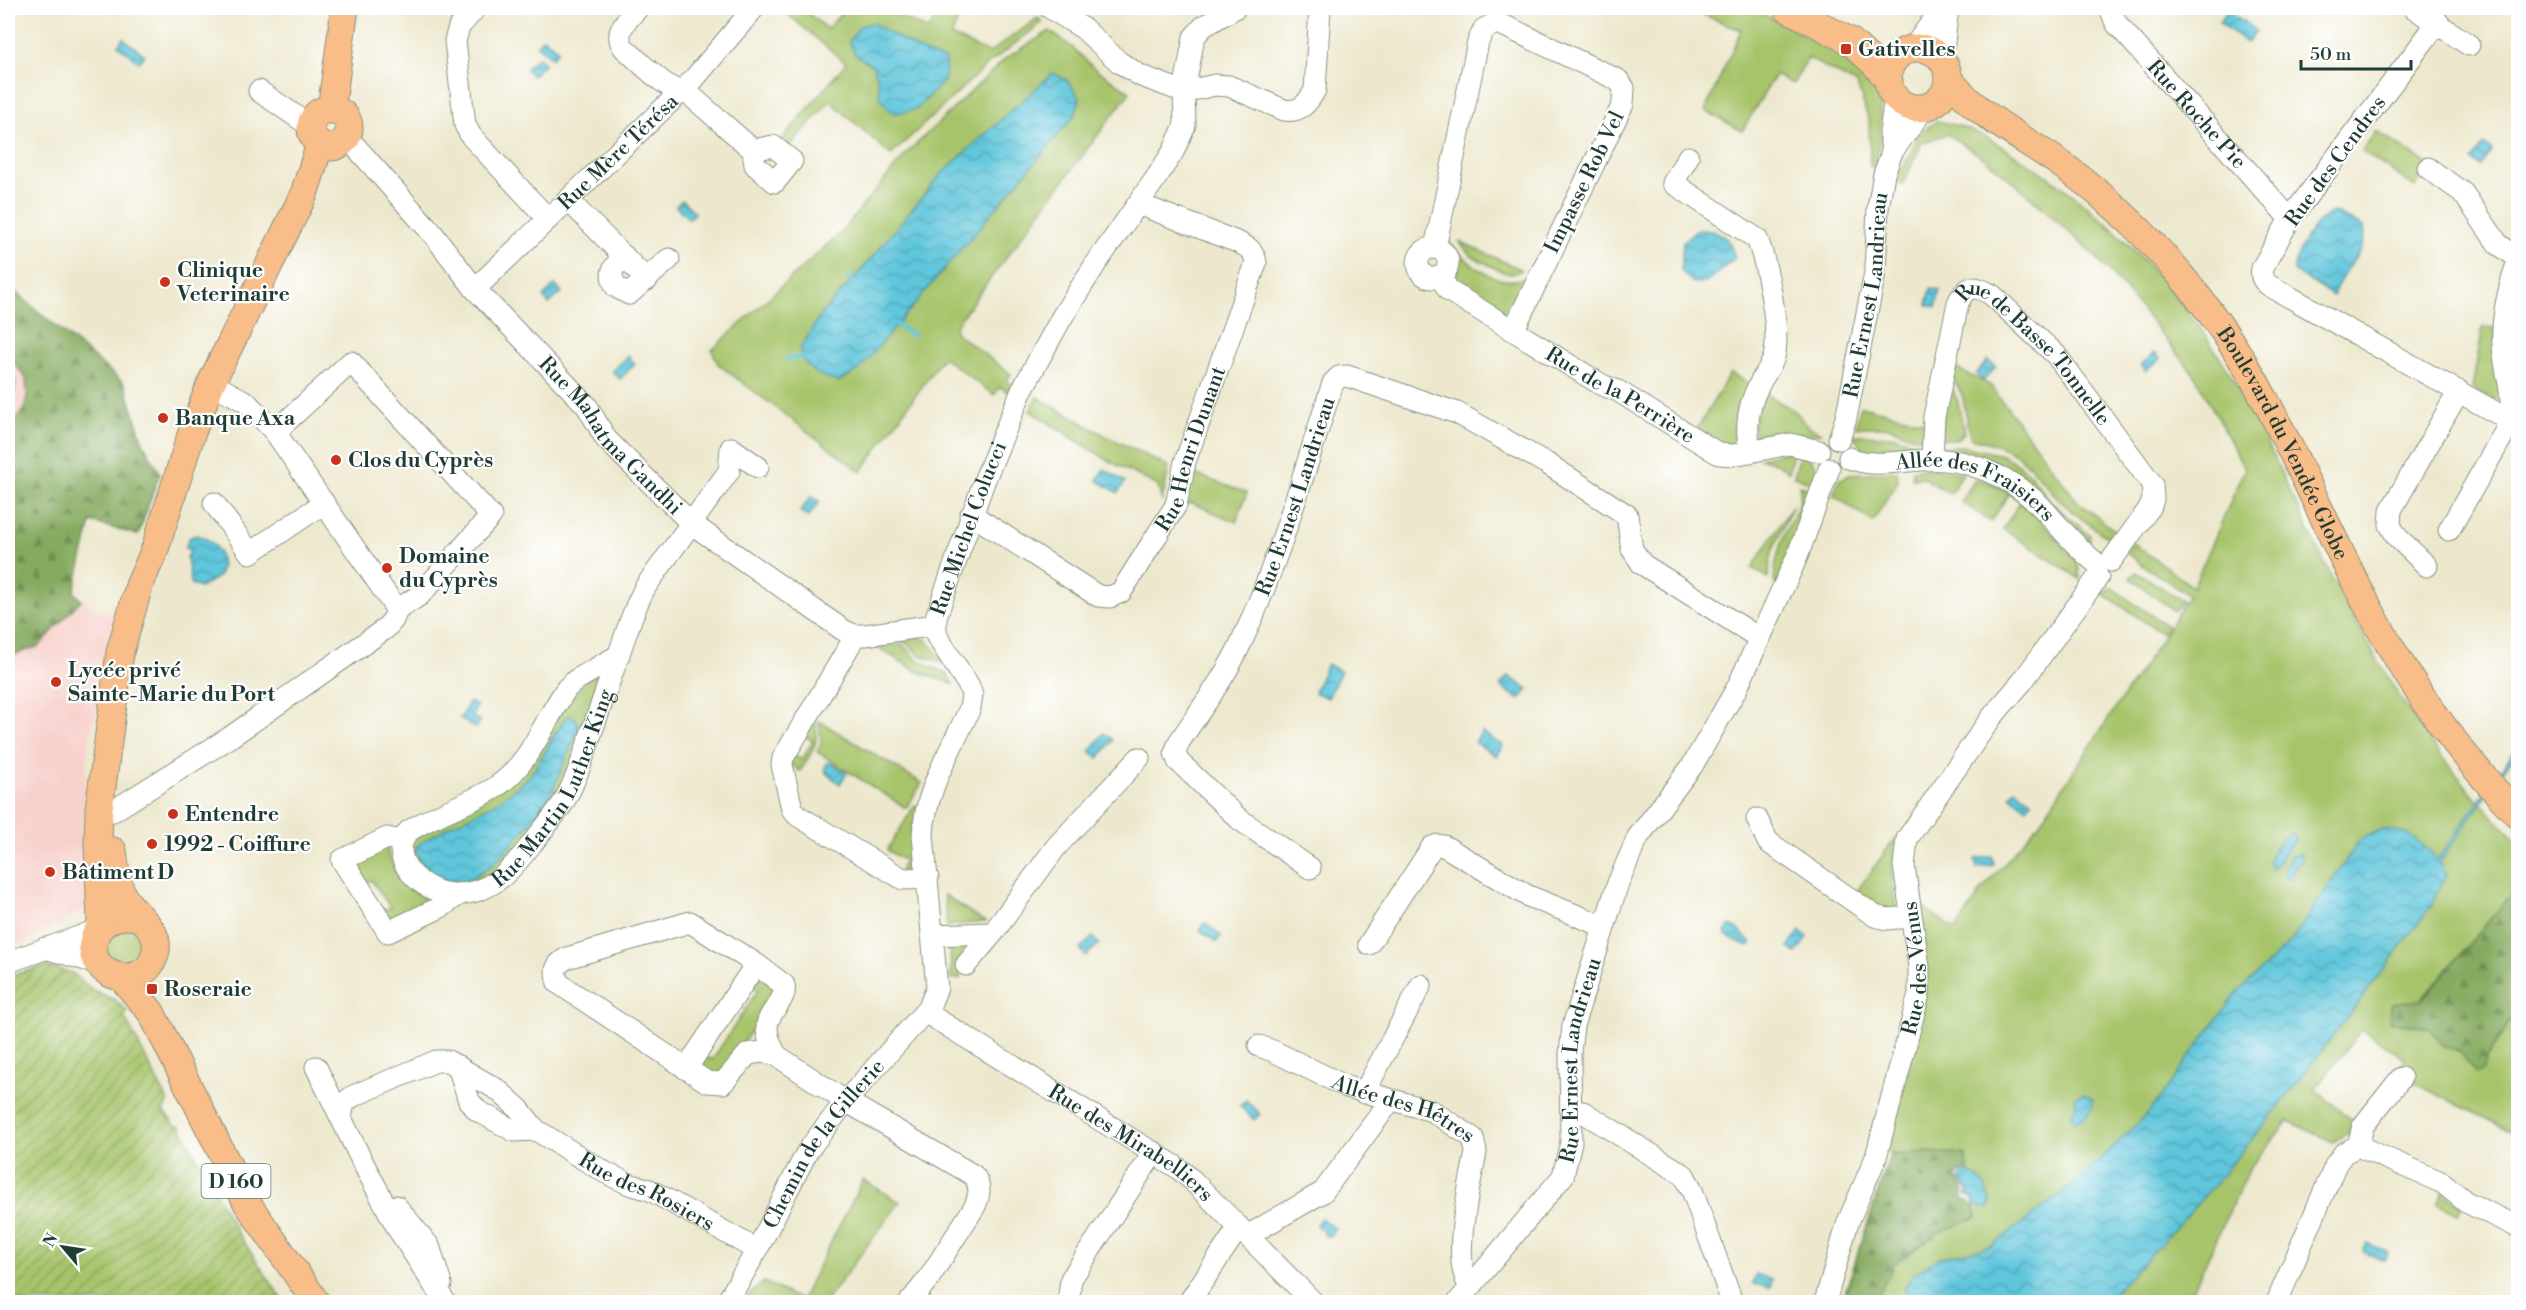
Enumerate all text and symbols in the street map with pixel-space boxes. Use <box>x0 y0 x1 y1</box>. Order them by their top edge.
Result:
scale bar <box>2301 33 2410 71</box>
place label: Gativelles <box>1858 37 1956 63</box>
marker: Gativelles <box>1839 42 1853 56</box>
text: 50 m <box>2310 43 2352 66</box>
street label: Rue Roche Pie <box>2141 55 2251 175</box>
street label: Rue Mère Térésa <box>553 89 685 217</box>
street label: Rue des Cendres <box>2280 91 2392 232</box>
street label: Impasse Rob Vel <box>1539 107 1631 258</box>
street label: Rue Ernest Landrieau <box>1838 190 1895 400</box>
place label: Clinique Veterinaire <box>176 258 290 308</box>
marker: Clinique Veterinaire <box>158 275 172 289</box>
street label: Rue de Basse Tonnelle <box>1950 275 2116 431</box>
street label: Boulevard du Vendée Globe <box>2210 321 2354 564</box>
street label: Rue de la Perrière <box>1540 341 1699 450</box>
street label: Rue Mahatma Gandhi <box>533 351 687 521</box>
street label: Rue Henri Dunant <box>1150 363 1232 537</box>
street label: Rue Ernest Landrieau <box>1250 394 1342 600</box>
place label: Banque Axa <box>175 406 296 432</box>
marker: Banque Axa <box>156 411 170 425</box>
street label: Rue Michel Colucci <box>926 438 1013 619</box>
street label: Allée des Fraisiers <box>1893 447 2060 527</box>
place label: Clos du Cyprès <box>348 448 493 474</box>
marker: Clos du Cyprès <box>329 453 343 467</box>
place label: Domaine du Cyprès <box>399 544 498 594</box>
marker: Domaine du Cyprès <box>380 561 394 575</box>
place label: Lycée privé Sainte-Marie du Port <box>68 658 275 708</box>
marker: Lycée privé Sainte-Marie du Port <box>49 675 63 689</box>
street label: Rue Martin Luther King <box>487 686 620 894</box>
place label: Entendre <box>185 802 279 828</box>
marker: Entendre <box>166 807 180 821</box>
place label: 1992 - Coiffure <box>164 832 311 858</box>
marker: 1992 - Coiffure <box>145 837 159 851</box>
place label: Bâtiment D <box>62 860 174 886</box>
marker: Bâtiment D <box>43 865 57 879</box>
street label: Rue des Vénus <box>1897 900 1933 1038</box>
street label: Rue Ernest Landrieau <box>1554 955 1608 1166</box>
place label: Roseraie <box>164 977 252 1003</box>
marker: Roseraie <box>145 982 159 996</box>
street label: Chemin de la Gillerie <box>758 1054 891 1233</box>
street label: Allée des Hêtres <box>1326 1069 1479 1149</box>
street label: Rue des Mirabelliers <box>1043 1079 1218 1208</box>
street label: Rue des Rosiers <box>574 1147 719 1237</box>
road number: D 160 <box>202 1164 270 1198</box>
north arrow <box>33 1217 93 1277</box>
text: N <box>39 1230 63 1251</box>

